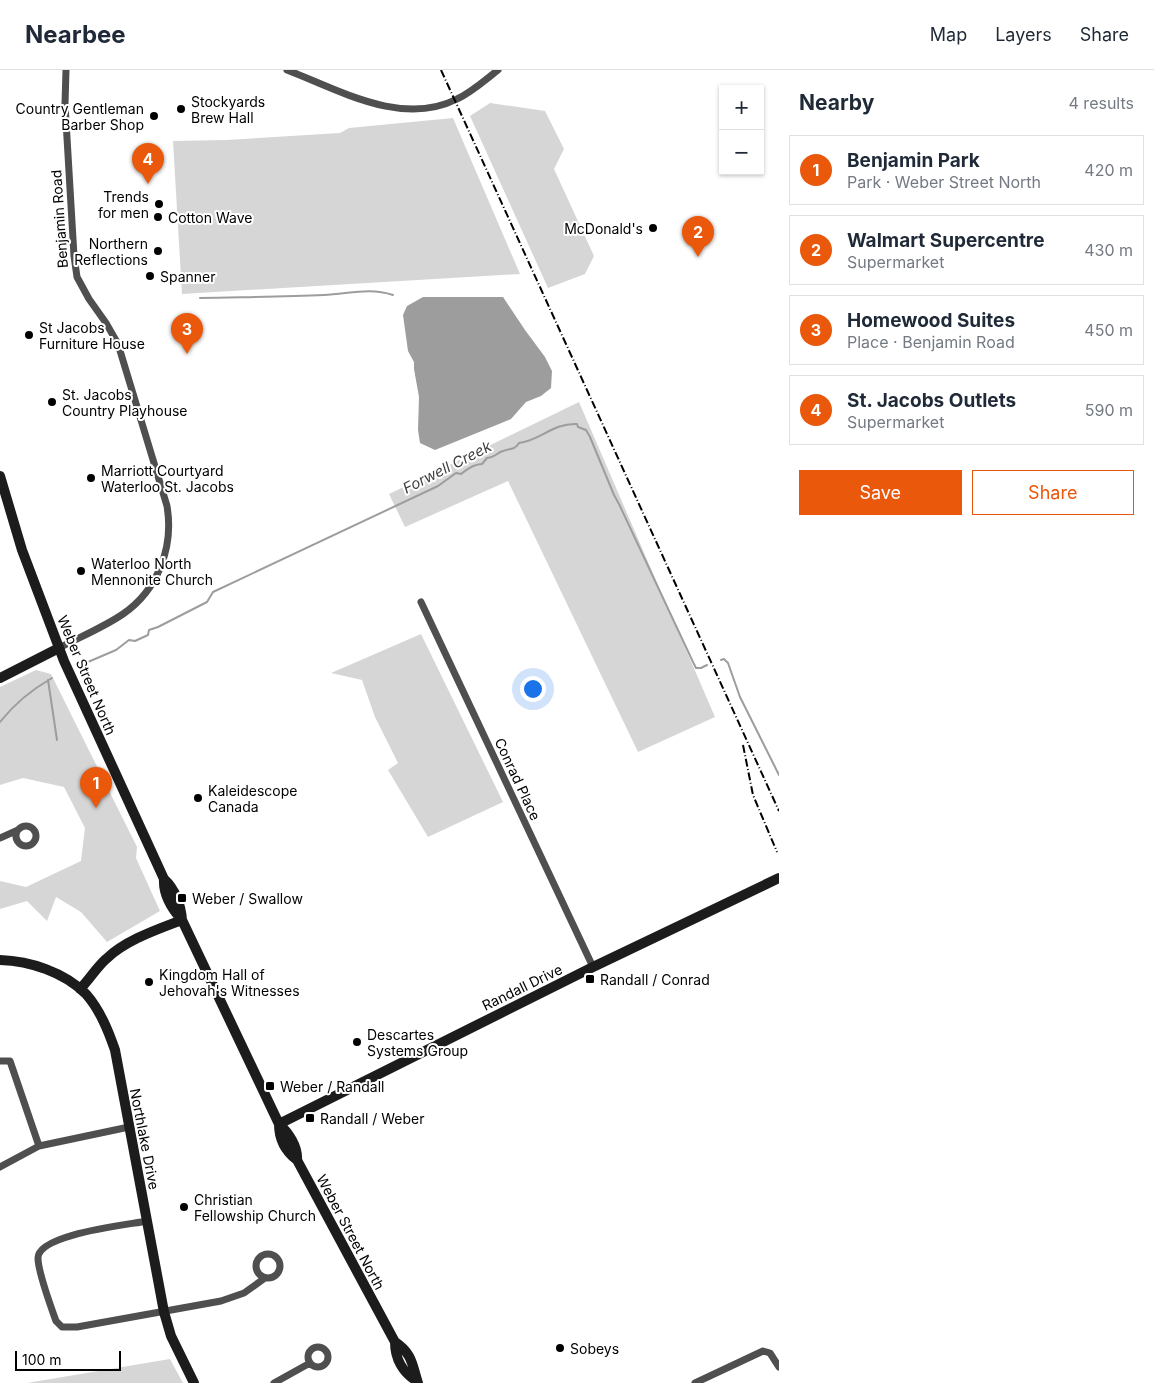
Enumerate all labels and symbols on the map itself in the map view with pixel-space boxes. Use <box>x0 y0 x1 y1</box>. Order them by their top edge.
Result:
place label: Stockyards Brew Hall <box>191 93 265 126</box>
place label: Country Gentleman Barber Shop <box>16 100 144 133</box>
marker: Stockyards Brew Hall <box>175 103 187 115</box>
marker: Country Gentleman Barber Shop <box>148 110 160 122</box>
pin: 4 <box>132 143 164 184</box>
street label: Benjamin Road <box>47 169 71 269</box>
place label: Trends for men <box>98 188 149 221</box>
marker: Trends for men <box>153 198 165 210</box>
place label: Cotton Wave <box>168 209 252 226</box>
marker: Cotton Wave <box>152 211 164 223</box>
pin: 2 <box>682 216 714 257</box>
place label: McDonald's <box>564 220 643 237</box>
marker: McDonald's <box>647 222 659 234</box>
place label: Northern Reflections <box>74 235 148 268</box>
marker: Northern Reflections <box>152 245 164 257</box>
place label: Spanner <box>160 268 216 285</box>
marker: Spanner <box>144 270 156 282</box>
pin: 3 <box>171 313 203 354</box>
place label: St Jacobs Furniture House <box>39 319 145 352</box>
marker: St Jacobs Furniture House <box>23 329 35 341</box>
place label: St. Jacobs Country Playhouse <box>62 386 187 419</box>
marker: St. Jacobs Country Playhouse <box>46 396 58 408</box>
water label: Forwell Creek <box>399 436 495 497</box>
place label: Marriott Courtyard Waterloo St. Jacobs <box>101 462 234 495</box>
marker: Marriott Courtyard Waterloo St. Jacobs <box>85 472 97 484</box>
place label: Waterloo North Mennonite Church <box>91 555 213 588</box>
marker: Waterloo North Mennonite Church <box>75 565 87 577</box>
street label: Weber Street North <box>54 613 120 737</box>
your location <box>520 676 546 702</box>
street label: Conrad Place <box>492 735 544 823</box>
pin: 1 <box>80 767 112 808</box>
place label: Kaleidescope Canada <box>208 782 297 815</box>
marker: Kaleidescope Canada <box>192 792 204 804</box>
place label: Weber / Swallow <box>192 890 303 907</box>
marker: Weber / Swallow <box>176 892 188 904</box>
street label: Randall Drive <box>479 960 565 1014</box>
place label: Kingdom Hall of Jehovah's Witnesses <box>159 966 300 999</box>
place label: Randall / Conrad <box>600 971 710 988</box>
marker: Randall / Conrad <box>584 973 596 985</box>
marker: Kingdom Hall of Jehovah's Witnesses <box>143 976 155 988</box>
place label: Descartes Systems Group <box>367 1026 468 1059</box>
marker: Descartes Systems Group <box>351 1036 363 1048</box>
place label: Weber / Randall <box>280 1078 384 1095</box>
marker: Weber / Randall <box>264 1080 276 1092</box>
street label: Northlake Drive <box>127 1087 163 1191</box>
place label: Randall / Weber <box>320 1110 424 1127</box>
marker: Randall / Weber <box>304 1112 316 1124</box>
street label: Weber Street North <box>313 1172 389 1292</box>
place label: Christian Fellowship Church <box>194 1191 316 1224</box>
marker: Christian Fellowship Church <box>178 1201 190 1213</box>
place label: Sobeys <box>570 1340 619 1357</box>
marker: Sobeys <box>554 1342 566 1354</box>
scale bar <box>15 1348 121 1371</box>

